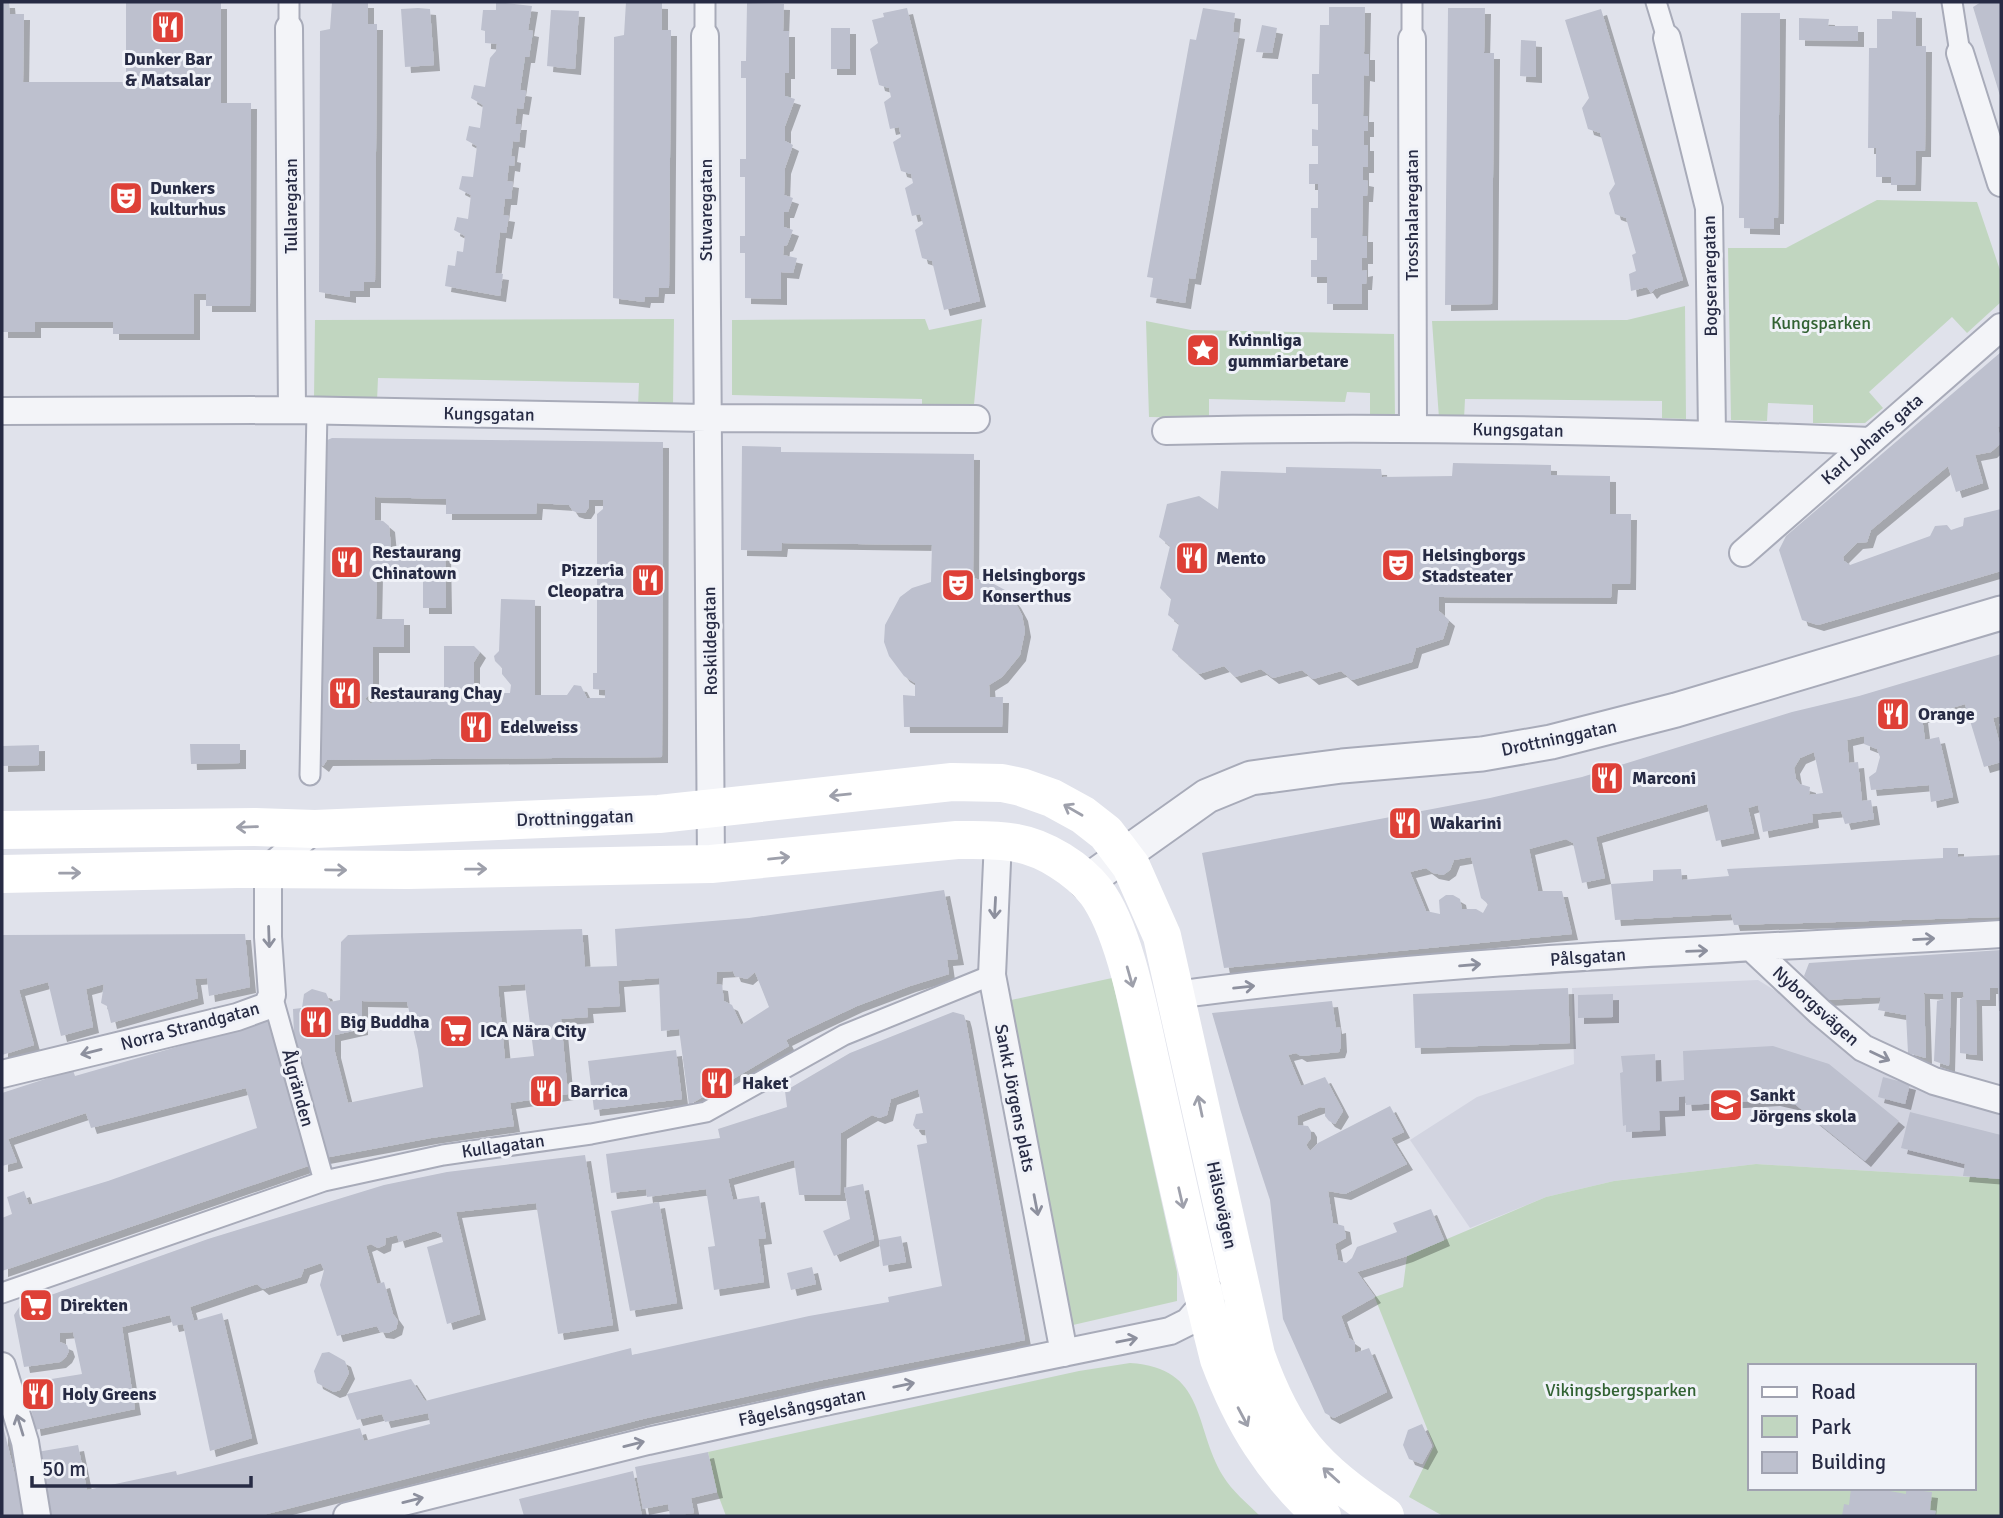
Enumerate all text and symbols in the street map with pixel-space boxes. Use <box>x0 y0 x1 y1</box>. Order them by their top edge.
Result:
restaurant icon: Dunker Bar & Matsalar <box>149 8 187 46</box>
place label: Dunker Bar & Matsalar <box>124 48 213 91</box>
street label: Trosshalaregatan <box>1401 149 1423 281</box>
street label: Tullaregatan <box>280 158 302 254</box>
street label: Stuvaregatan <box>695 159 717 261</box>
place label: Dunkers kulturhus <box>150 177 226 220</box>
theatre icon: Dunkers kulturhus <box>107 179 145 217</box>
street label: Bogseraregatan <box>1698 215 1722 337</box>
park label: Kungsparken <box>1771 312 1871 334</box>
place label: Kvinnliga gummiarbetare <box>1228 329 1349 372</box>
place icon: Kvinnliga gummiarbetare <box>1184 331 1222 369</box>
street label: Karl Johans gata <box>1817 389 1927 489</box>
street label: Kungsgatan <box>443 402 535 426</box>
street label: Kungsgatan <box>1472 418 1564 442</box>
restaurant icon: Mento <box>1173 539 1211 577</box>
place label: Restaurang Chinatown <box>372 541 462 584</box>
restaurant icon: Restaurang Chinatown <box>328 543 366 581</box>
place label: Helsingborgs Stadsteater <box>1422 544 1525 587</box>
theatre icon: Helsingborgs Stadsteater <box>1379 546 1417 584</box>
place label: Mento <box>1216 547 1266 569</box>
place label: Pizzeria Cleopatra <box>548 559 624 602</box>
restaurant icon: Pizzeria Cleopatra <box>629 561 667 599</box>
place label: Helsingborgs Konserthus <box>982 564 1085 607</box>
theatre icon: Helsingborgs Konserthus <box>939 566 977 604</box>
street label: Roskildegatan <box>698 586 722 696</box>
restaurant icon: Restaurang Chay <box>326 674 364 712</box>
place label: Restaurang Chay <box>370 682 502 704</box>
restaurant icon: Orange <box>1874 695 1912 733</box>
place label: Orange <box>1918 703 1975 725</box>
restaurant icon: Edelweiss <box>457 708 495 746</box>
street label: Drottninggatan <box>1499 715 1619 761</box>
place label: Edelweiss <box>500 716 578 738</box>
restaurant icon: Marconi <box>1588 759 1626 797</box>
place label: Marconi <box>1632 767 1696 789</box>
one-way arrow <box>829 788 851 801</box>
one-way arrow <box>1064 803 1084 817</box>
restaurant icon: Wakarini <box>1386 804 1424 842</box>
street label: Drottninggatan <box>516 805 634 831</box>
place label: Wakarini <box>1430 812 1502 834</box>
one-way arrow <box>235 821 258 834</box>
one-way arrow <box>767 851 790 864</box>
one-way arrow <box>465 862 488 876</box>
one-way arrow <box>324 863 347 877</box>
one-way arrow <box>58 866 81 879</box>
one-way arrow <box>989 897 1002 920</box>
one-way arrow <box>262 926 275 949</box>
one-way arrow <box>1912 932 1935 945</box>
street label: Pålsgatan <box>1549 943 1627 971</box>
one-way arrow <box>1685 945 1708 958</box>
one-way arrow <box>1458 958 1481 971</box>
street label: Nyborgsvägen <box>1768 961 1864 1051</box>
one-way arrow <box>1124 966 1137 988</box>
one-way arrow <box>1232 981 1254 994</box>
street label: Norra Strandgatan <box>118 997 262 1055</box>
restaurant icon: Big Buddha <box>297 1003 335 1041</box>
place label: Big Buddha <box>340 1011 429 1033</box>
supermarket icon: ICA Nära City <box>437 1012 475 1050</box>
place label: ICA Nära City <box>480 1020 586 1042</box>
street label: Sankt Jörgens plats <box>990 1022 1040 1174</box>
one-way arrow <box>80 1046 103 1059</box>
street label: Ålgränden <box>277 1047 319 1129</box>
one-way arrow <box>1869 1049 1890 1063</box>
restaurant icon: Haket <box>698 1064 736 1102</box>
restaurant icon: Barrica <box>527 1072 565 1110</box>
place label: Haket <box>742 1072 789 1094</box>
place label: Barrica <box>570 1080 628 1102</box>
place label: Sankt Jörgens skola <box>1750 1084 1857 1127</box>
school or university icon: Sankt Jörgens skola <box>1707 1086 1745 1124</box>
one-way arrow <box>1193 1095 1207 1118</box>
street label: Kullagatan <box>460 1129 546 1163</box>
street label: Hälsovägen <box>1202 1159 1242 1251</box>
one-way arrow <box>1176 1187 1189 1209</box>
one-way arrow <box>1029 1193 1043 1216</box>
supermarket icon: Direkten <box>17 1286 55 1324</box>
place label: Direkten <box>60 1294 128 1316</box>
one-way arrow <box>1115 1332 1138 1346</box>
legend <box>1748 1364 1975 1490</box>
restaurant icon: Holy Greens <box>19 1375 57 1413</box>
one-way arrow <box>892 1378 915 1392</box>
park label: Vikingsbergsparken <box>1545 1379 1697 1401</box>
text: Road <box>1811 1379 1856 1405</box>
place label: Holy Greens <box>62 1383 156 1405</box>
street label: Fågelsångsgatan <box>736 1383 868 1431</box>
one-way arrow <box>1237 1406 1251 1426</box>
text: Park <box>1811 1414 1852 1440</box>
one-way arrow <box>12 1415 25 1437</box>
one-way arrow <box>622 1437 645 1450</box>
scale bar <box>32 1444 250 1488</box>
text: Building <box>1811 1449 1886 1475</box>
text: 50 m <box>42 1456 86 1482</box>
one-way arrow <box>1323 1467 1340 1484</box>
one-way arrow <box>401 1493 424 1506</box>

